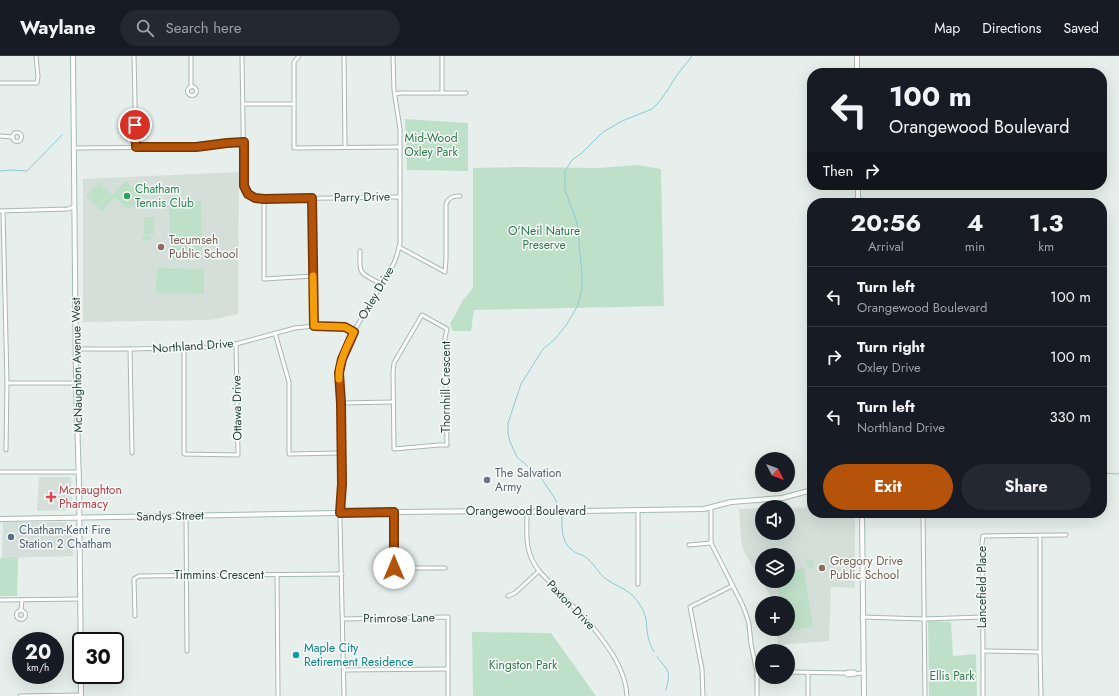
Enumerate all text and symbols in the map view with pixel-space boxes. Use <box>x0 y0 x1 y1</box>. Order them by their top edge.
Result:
search box <box>120 10 400 46</box>
text: Waylane <box>20 14 96 41</box>
icon: search <box>134 17 156 39</box>
text: Search here <box>166 17 241 39</box>
text: Map <box>934 18 960 38</box>
text: Directions <box>982 18 1042 38</box>
text: Saved <box>1064 18 1099 38</box>
text: 100 m <box>889 76 972 117</box>
icon: left <box>823 84 875 136</box>
pin <box>118 108 152 142</box>
icon: arrive <box>124 114 146 136</box>
text: Orangewood Boulevard <box>889 114 1070 140</box>
park label: Mid-Wood Oxley Park <box>404 129 458 161</box>
text: Then <box>823 160 853 182</box>
icon: right <box>861 160 883 182</box>
place label: Chatham Tennis Club <box>135 180 194 212</box>
street label: Parry Drive <box>334 188 390 206</box>
marker: Chatham Tennis Club <box>122 191 132 201</box>
text: 20:56 <box>850 205 921 240</box>
text: 4 <box>967 205 983 240</box>
text: 1.3 <box>1029 205 1064 240</box>
park label: O'Neil Nature Preserve <box>508 222 580 254</box>
place label: Tecumseh Public School <box>169 231 238 263</box>
text: Arrival <box>868 237 904 256</box>
text: min <box>965 237 985 256</box>
text: km <box>1038 237 1054 256</box>
marker: Tecumseh Public School <box>156 242 166 252</box>
street label: Oxley Drive <box>353 263 399 323</box>
text: Turn left <box>857 276 915 298</box>
icon: left <box>823 286 845 308</box>
text: 100 m <box>1050 286 1091 308</box>
street label: McNaughton Avenue West <box>67 297 87 433</box>
text: Orangewood Boulevard <box>857 298 987 317</box>
street label: Northland Drive <box>152 334 234 358</box>
text: Turn right <box>857 336 925 358</box>
street label: Thornhill Crescent <box>437 341 455 433</box>
icon: right <box>823 346 845 368</box>
text: 100 m <box>1050 346 1091 368</box>
text: Oxley Drive <box>857 358 921 377</box>
street label: Ottawa Drive <box>227 375 247 441</box>
text: Turn left <box>857 396 915 418</box>
icon: left <box>823 406 845 428</box>
text: 330 m <box>1049 406 1091 428</box>
text: Northland Drive <box>857 418 945 437</box>
north arrow <box>755 452 795 492</box>
map controls <box>755 452 795 684</box>
place label: The Salvation Army <box>495 464 562 496</box>
button: Exit <box>823 464 953 510</box>
button: Share <box>961 464 1091 510</box>
marker: The Salvation Army <box>482 475 492 485</box>
place label: Mcnaughton Pharmacy <box>59 481 122 513</box>
marker: Mcnaughton Pharmacy <box>46 492 56 502</box>
button: sound <box>755 500 795 540</box>
street label: Orangewood Boulevard <box>466 502 586 520</box>
street label: Sandys Street <box>136 506 204 526</box>
place label: Chatham-Kent Fire Station 2 Chatham <box>19 521 112 553</box>
marker: Chatham-Kent Fire Station 2 Chatham <box>6 532 16 542</box>
street label: Lancefield Place <box>973 546 991 628</box>
position arrow <box>373 547 415 589</box>
button: layers <box>755 548 795 588</box>
place label: Gregory Drive Public School <box>830 552 903 584</box>
marker: Gregory Drive Public School <box>817 563 827 573</box>
street label: Timmins Crescent <box>174 566 264 584</box>
street label: Paxton Drive <box>543 576 599 634</box>
button: + <box>755 596 795 636</box>
street label: Primrose Lane <box>363 608 435 628</box>
speed limit sign: 30 <box>72 632 124 684</box>
text: 20 <box>25 638 51 667</box>
place label: Maple City Retirement Residence <box>304 639 413 671</box>
button: − <box>755 644 795 684</box>
marker: Maple City Retirement Residence <box>291 650 301 660</box>
park label: Kingston Park <box>489 656 558 674</box>
text: km/h <box>27 660 49 675</box>
park label: Ellis Park <box>929 667 975 685</box>

